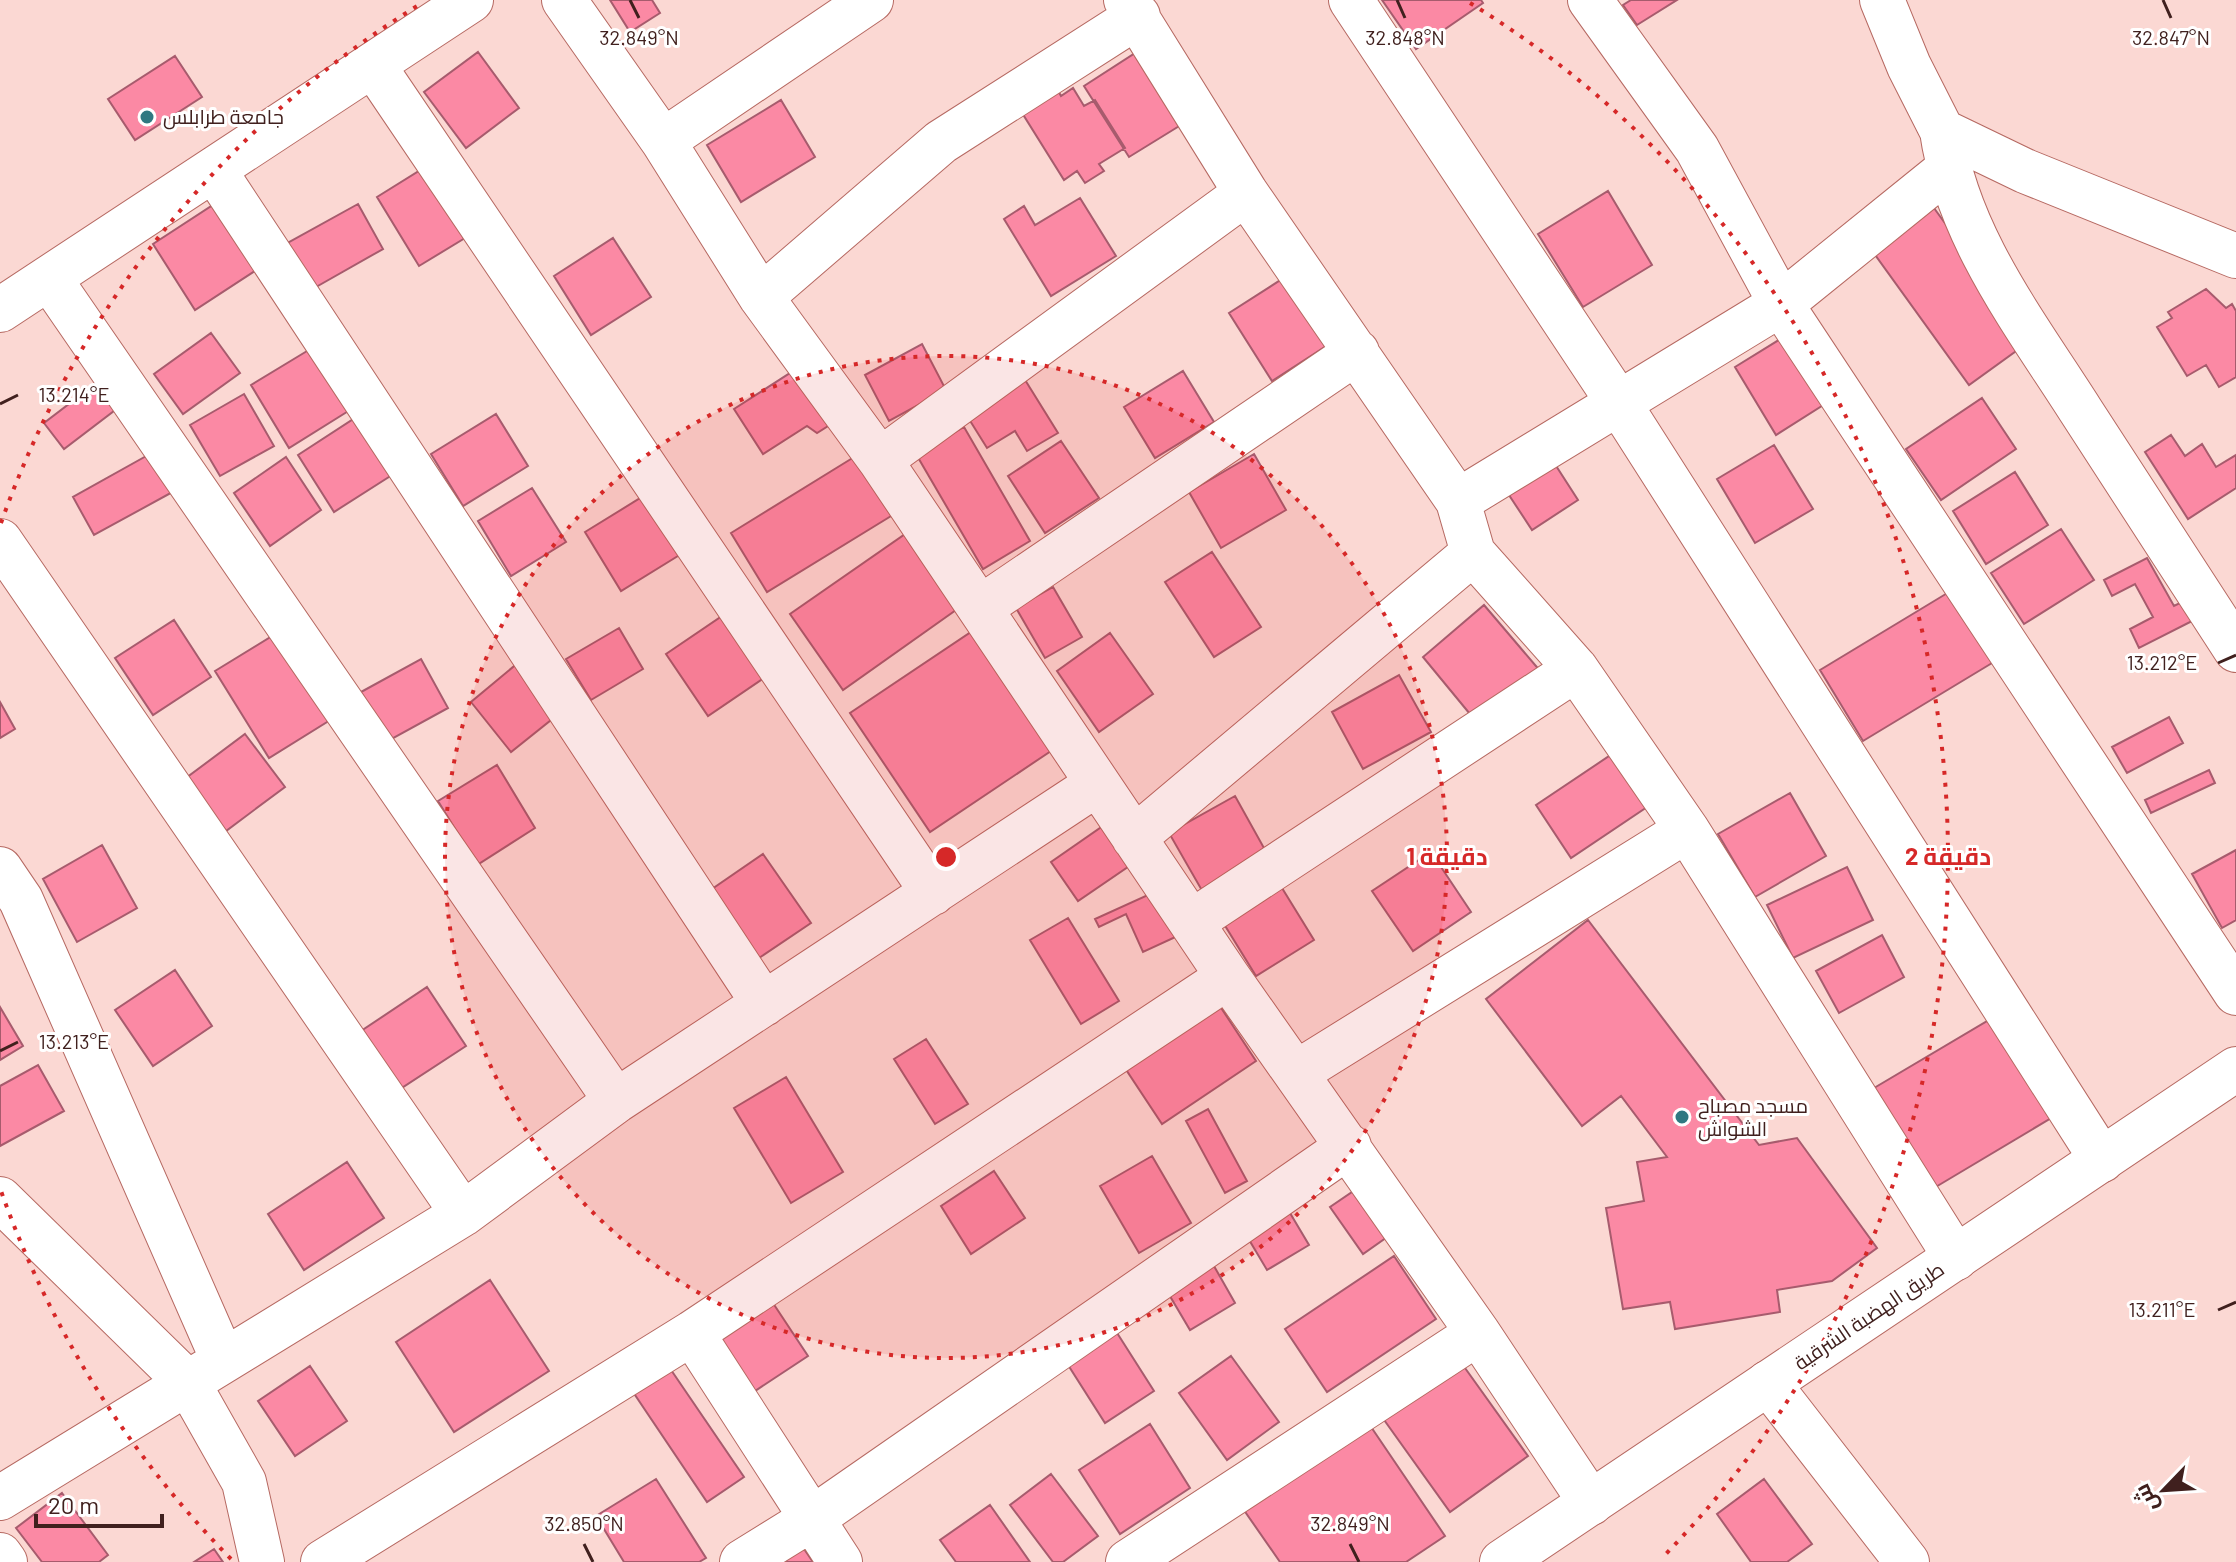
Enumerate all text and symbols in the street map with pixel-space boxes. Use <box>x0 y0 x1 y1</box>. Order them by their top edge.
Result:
text: 32.849°N <box>599 25 679 49</box>
text: 32.848°N <box>1365 25 1445 49</box>
text: 32.847°N <box>2132 25 2210 49</box>
place label: جامعة طرابلس <box>163 104 284 130</box>
marker: جامعة طرابلس <box>138 108 156 126</box>
text: 13.214°E <box>38 382 110 406</box>
text: 13.212°E <box>2127 650 2197 674</box>
text: 1 دقيقة <box>1406 841 1488 870</box>
text: 2 دقيقة <box>1905 841 1991 870</box>
centre of rings <box>932 843 960 871</box>
text: 13.213°E <box>39 1029 109 1053</box>
place label: مسجد مصباح الشواش <box>1698 1093 1808 1142</box>
marker: مسجد مصباح الشواش <box>1673 1108 1691 1126</box>
street label: طريق الهضبة الشرقية <box>1789 1256 1949 1376</box>
text: 13.211°E <box>2128 1297 2196 1321</box>
north arrow <box>2124 1450 2204 1530</box>
scale bar <box>36 1478 162 1528</box>
text: ش <box>2127 1480 2165 1517</box>
text: 20 m <box>48 1490 99 1519</box>
text: 32.850°N <box>544 1511 624 1535</box>
text: 32.849°N <box>1310 1511 1390 1535</box>

